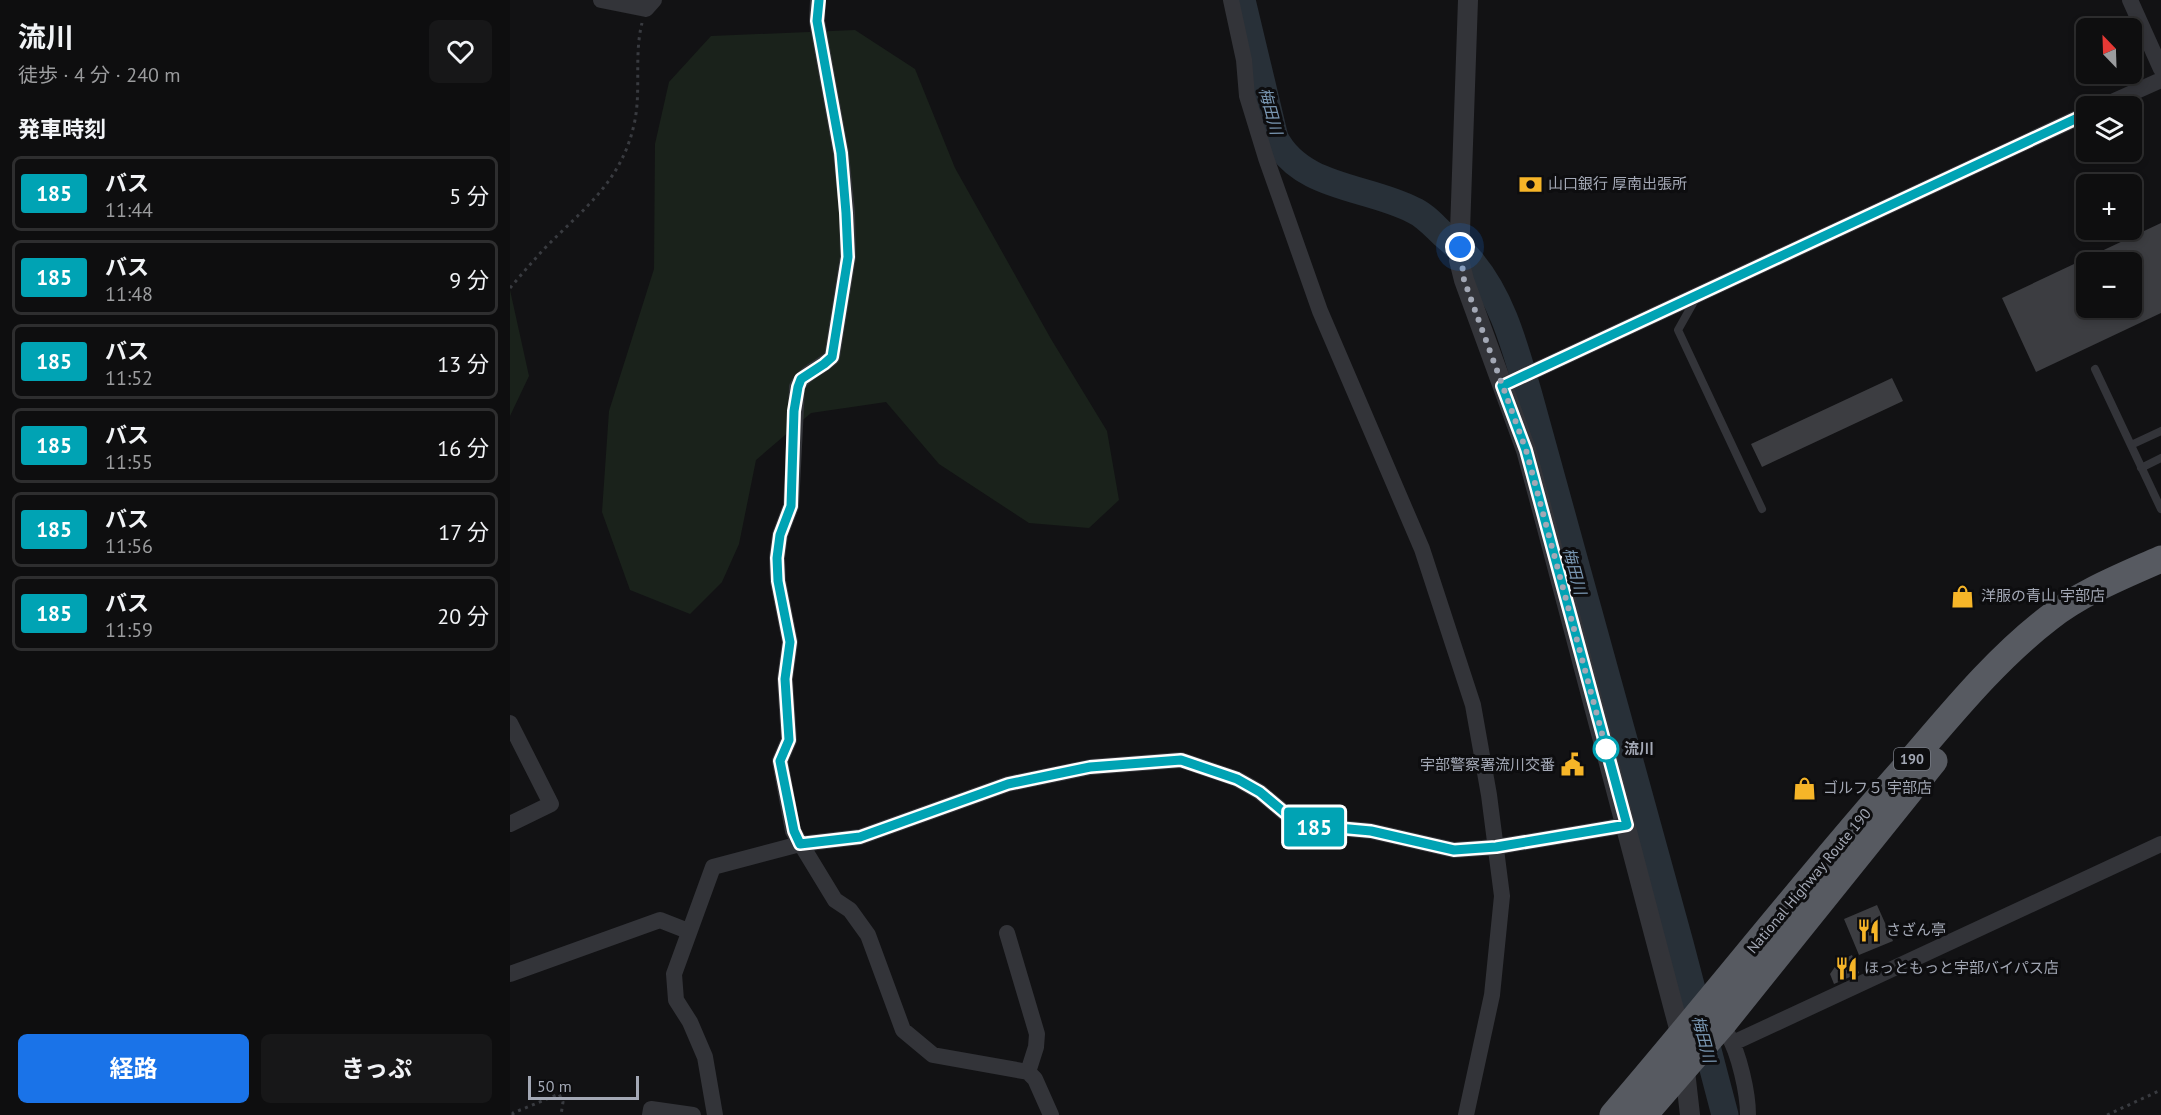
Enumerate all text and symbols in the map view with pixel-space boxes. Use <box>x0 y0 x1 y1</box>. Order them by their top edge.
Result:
text: 流川 <box>18 18 74 55</box>
north arrow <box>2076 18 2142 84</box>
map controls <box>2076 18 2142 318</box>
button: heart <box>429 20 492 83</box>
text: 徒歩 · 4 分 · 240 m <box>18 62 181 88</box>
water label: 梅田川 <box>1255 85 1287 139</box>
button: layers <box>2076 96 2142 162</box>
text: 発車時刻 <box>18 115 106 143</box>
text: バス <box>105 169 149 197</box>
bank icon: 山口銀行 厚南出張所 <box>1517 171 1543 197</box>
place label: 山口銀行 厚南出張所 <box>1548 174 1687 193</box>
button: + <box>2076 174 2142 240</box>
text: 185 <box>36 180 72 207</box>
text: 5 分 <box>449 182 489 210</box>
text: 11:44 <box>105 197 153 223</box>
your location <box>1445 232 1475 262</box>
button: − <box>2076 252 2142 318</box>
text: バス <box>105 253 149 281</box>
text: 185 <box>36 264 72 291</box>
text: 9 分 <box>449 266 489 294</box>
text: 11:48 <box>105 281 153 307</box>
text: バス <box>105 337 149 365</box>
text: 185 <box>36 348 72 375</box>
text: 13 分 <box>437 350 489 378</box>
text: 11:52 <box>105 365 153 391</box>
text: バス <box>105 421 149 449</box>
text: 185 <box>36 432 72 459</box>
text: 16 分 <box>437 434 489 462</box>
text: 11:55 <box>105 449 153 475</box>
text: バス <box>105 505 149 533</box>
text: 185 <box>36 516 72 543</box>
text: 17 分 <box>438 518 489 546</box>
text: 11:56 <box>105 533 153 559</box>
water label: 梅田川 <box>1559 545 1591 599</box>
shop icon: 洋服の青山 宇部店 <box>1950 583 1976 609</box>
place label: 洋服の青山 宇部店 <box>1981 586 2105 605</box>
text: バス <box>105 589 149 617</box>
text: 185 <box>36 600 72 627</box>
text: 20 分 <box>437 602 489 630</box>
text: 11:59 <box>105 617 153 643</box>
marker: 流川 <box>1593 736 1619 762</box>
place label: 流川 <box>1624 739 1654 758</box>
road number: 190 <box>1894 748 1930 770</box>
public building icon: 宇部警察署流川交番 <box>1560 752 1586 778</box>
place label: 宇部警察署流川交番 <box>1420 755 1555 774</box>
shop icon: ゴルフ５ 宇部店 <box>1792 775 1818 801</box>
place label: ゴルフ５ 宇部店 <box>1823 778 1932 797</box>
street label: National Highway Route 190 <box>1742 804 1875 957</box>
line badge: 185 <box>1280 808 1348 846</box>
text: 185 <box>1296 814 1332 841</box>
restaurant icon: さざん亭 <box>1855 917 1881 943</box>
place label: さざん亭 <box>1886 920 1946 939</box>
restaurant icon: ほっともっと宇部バイパス店 <box>1833 955 1859 981</box>
place label: ほっともっと宇部バイパス店 <box>1864 958 2059 977</box>
water label: 梅田川 <box>1688 1013 1720 1067</box>
button: 経路 <box>18 1034 249 1103</box>
button: きっぷ <box>261 1034 492 1103</box>
scale bar <box>528 1073 639 1100</box>
text: 50 m <box>537 1076 572 1096</box>

